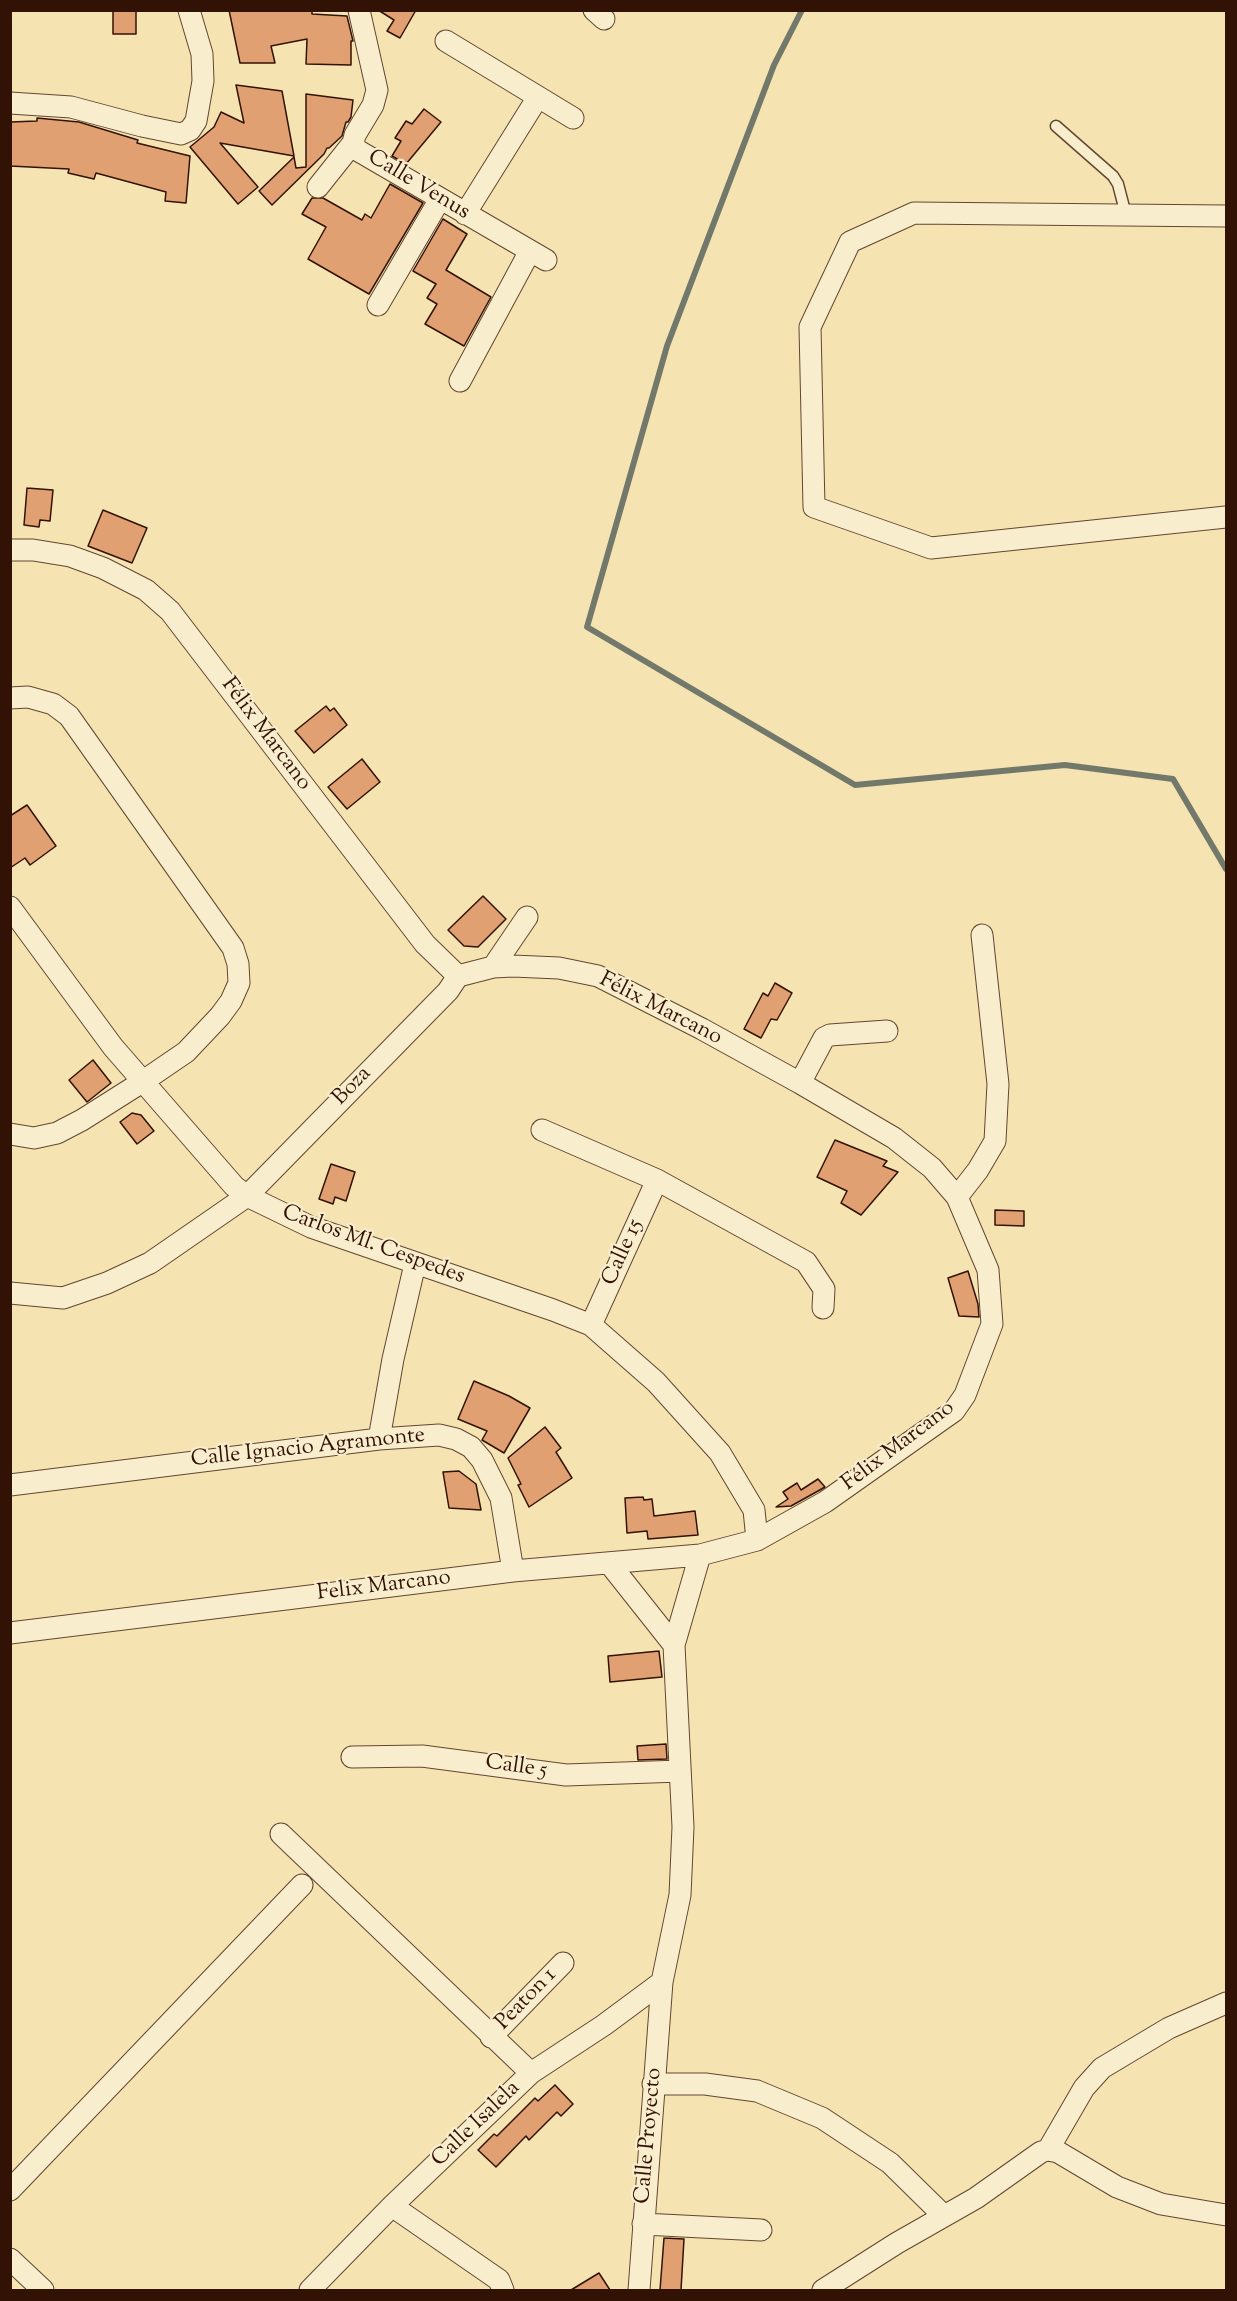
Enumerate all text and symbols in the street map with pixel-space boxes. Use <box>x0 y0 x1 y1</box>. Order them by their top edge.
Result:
street label: Calle Venus <box>362 145 474 227</box>
street label: Félix Marcano <box>214 673 316 797</box>
street label: Félix Marcano <box>594 968 726 1052</box>
street label: Boza <box>328 1062 378 1112</box>
street label: Carlos Ml. Cespedes <box>278 1201 468 1291</box>
street label: Calle 15 <box>598 1216 650 1290</box>
street label: Félix Marcano <box>837 1396 961 1498</box>
street label: Calle Ignacio Agramonte <box>190 1424 426 1474</box>
street label: Felix Marcano <box>316 1566 452 1608</box>
street label: Calle 5 <box>483 1751 549 1785</box>
street label: Peaton 1 <box>491 1963 563 2037</box>
street label: Calle Proyecto <box>631 2067 669 2205</box>
street label: Calle Isalela <box>427 2076 527 2174</box>

